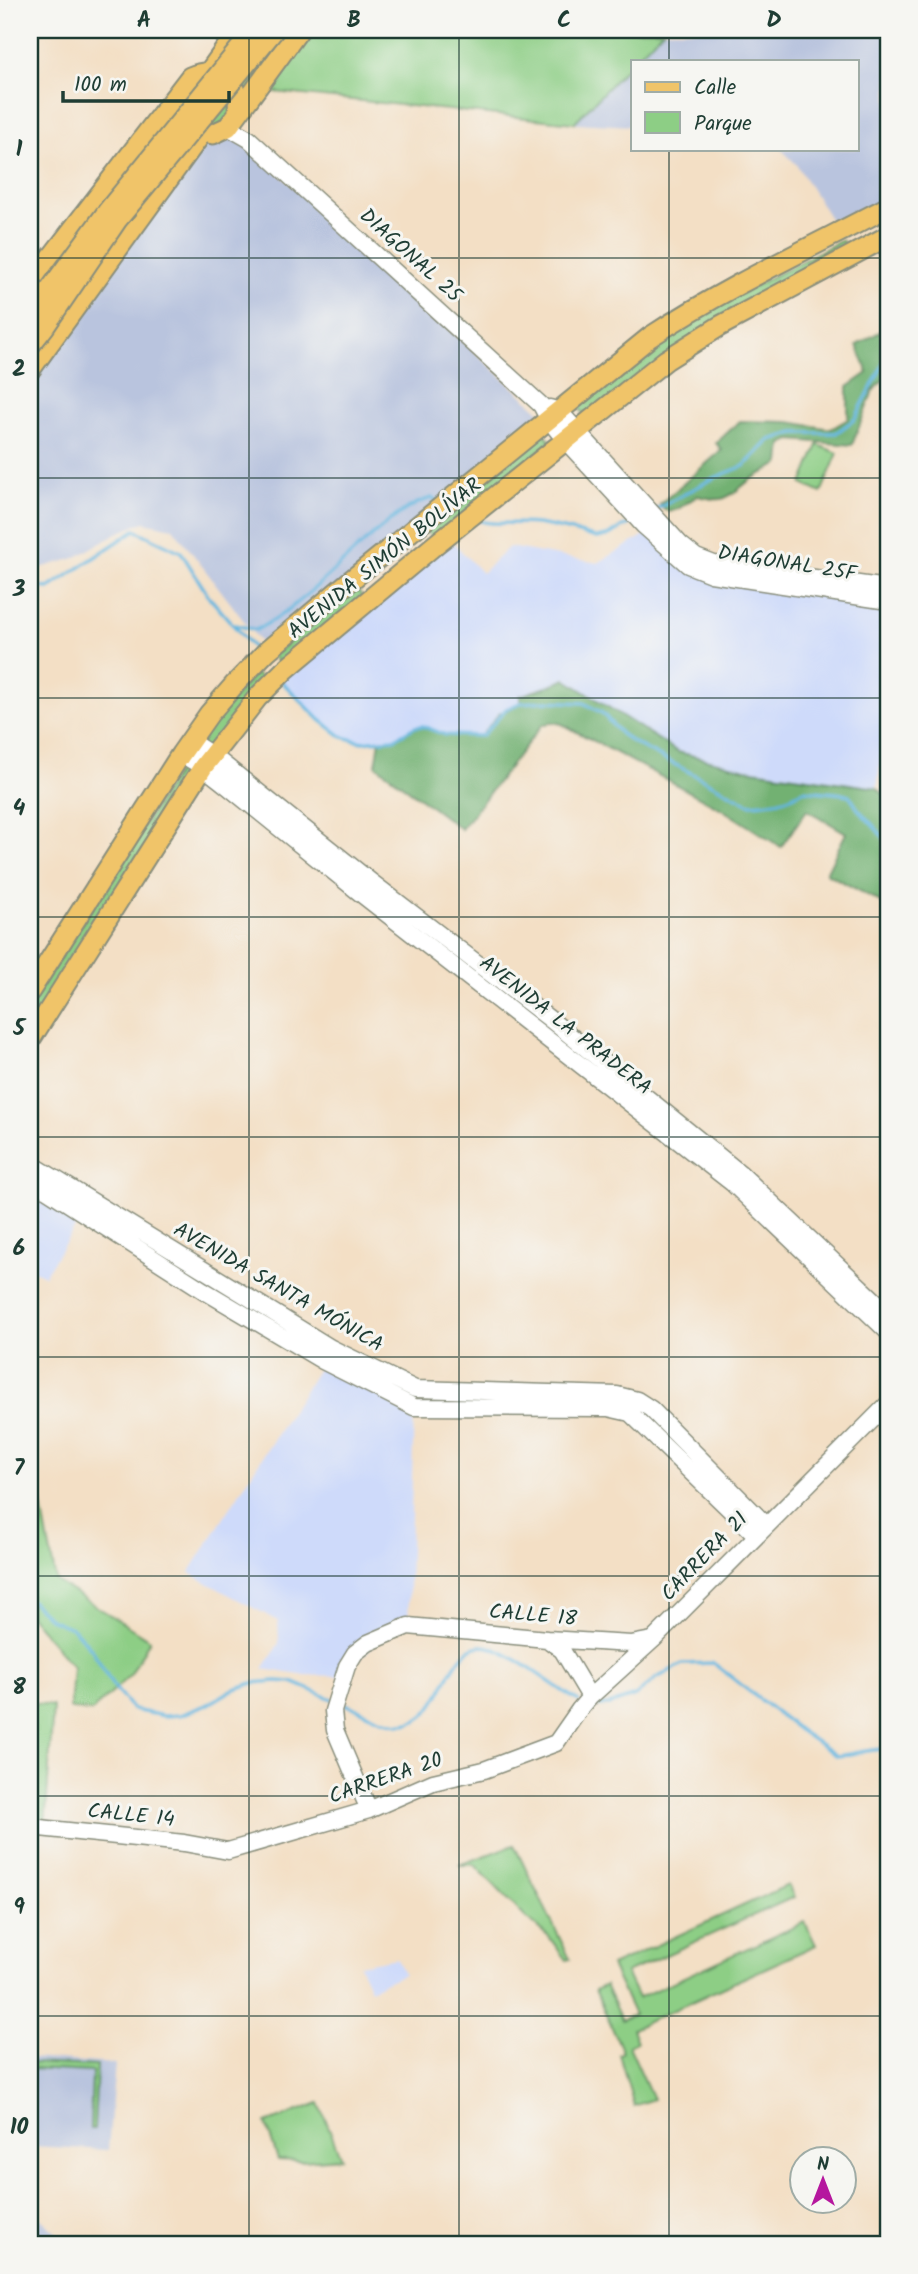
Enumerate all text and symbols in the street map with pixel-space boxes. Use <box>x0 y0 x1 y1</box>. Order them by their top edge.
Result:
text: A <box>137 3 151 39</box>
text: B <box>347 3 361 39</box>
text: C <box>557 3 571 39</box>
text: D <box>766 3 782 39</box>
scale bar <box>63 60 229 104</box>
legend <box>631 60 858 150</box>
text: 100 m <box>74 69 127 102</box>
text: Calle <box>694 72 737 105</box>
text: Parque <box>694 108 752 141</box>
text: 1 <box>16 132 23 168</box>
street label: DIAGONAL 25 <box>351 201 470 313</box>
text: 2 <box>12 352 26 388</box>
street label: AVENIDA SIMÓN BOLÍVAR <box>281 470 489 648</box>
street label: DIAGONAL 25F <box>715 537 861 592</box>
text: 3 <box>12 572 26 608</box>
text: 4 <box>13 791 26 827</box>
street label: AVENIDA LA PRADERA <box>471 948 659 1104</box>
text: 5 <box>12 1011 27 1047</box>
street label: AVENIDA SANTA MÓNICA <box>167 1214 389 1362</box>
text: 6 <box>13 1231 25 1267</box>
text: 7 <box>14 1451 26 1487</box>
street label: CARRERA 21 <box>653 1504 757 1610</box>
street label: CALLE 18 <box>488 1596 579 1636</box>
text: 8 <box>12 1670 26 1706</box>
street label: CARRERA 20 <box>325 1744 447 1814</box>
street label: CALLE 14 <box>86 1795 176 1837</box>
text: 9 <box>13 1890 25 1926</box>
text: 10 <box>10 2110 29 2146</box>
north arrow <box>788 2144 858 2214</box>
text: N <box>817 2150 829 2180</box>

